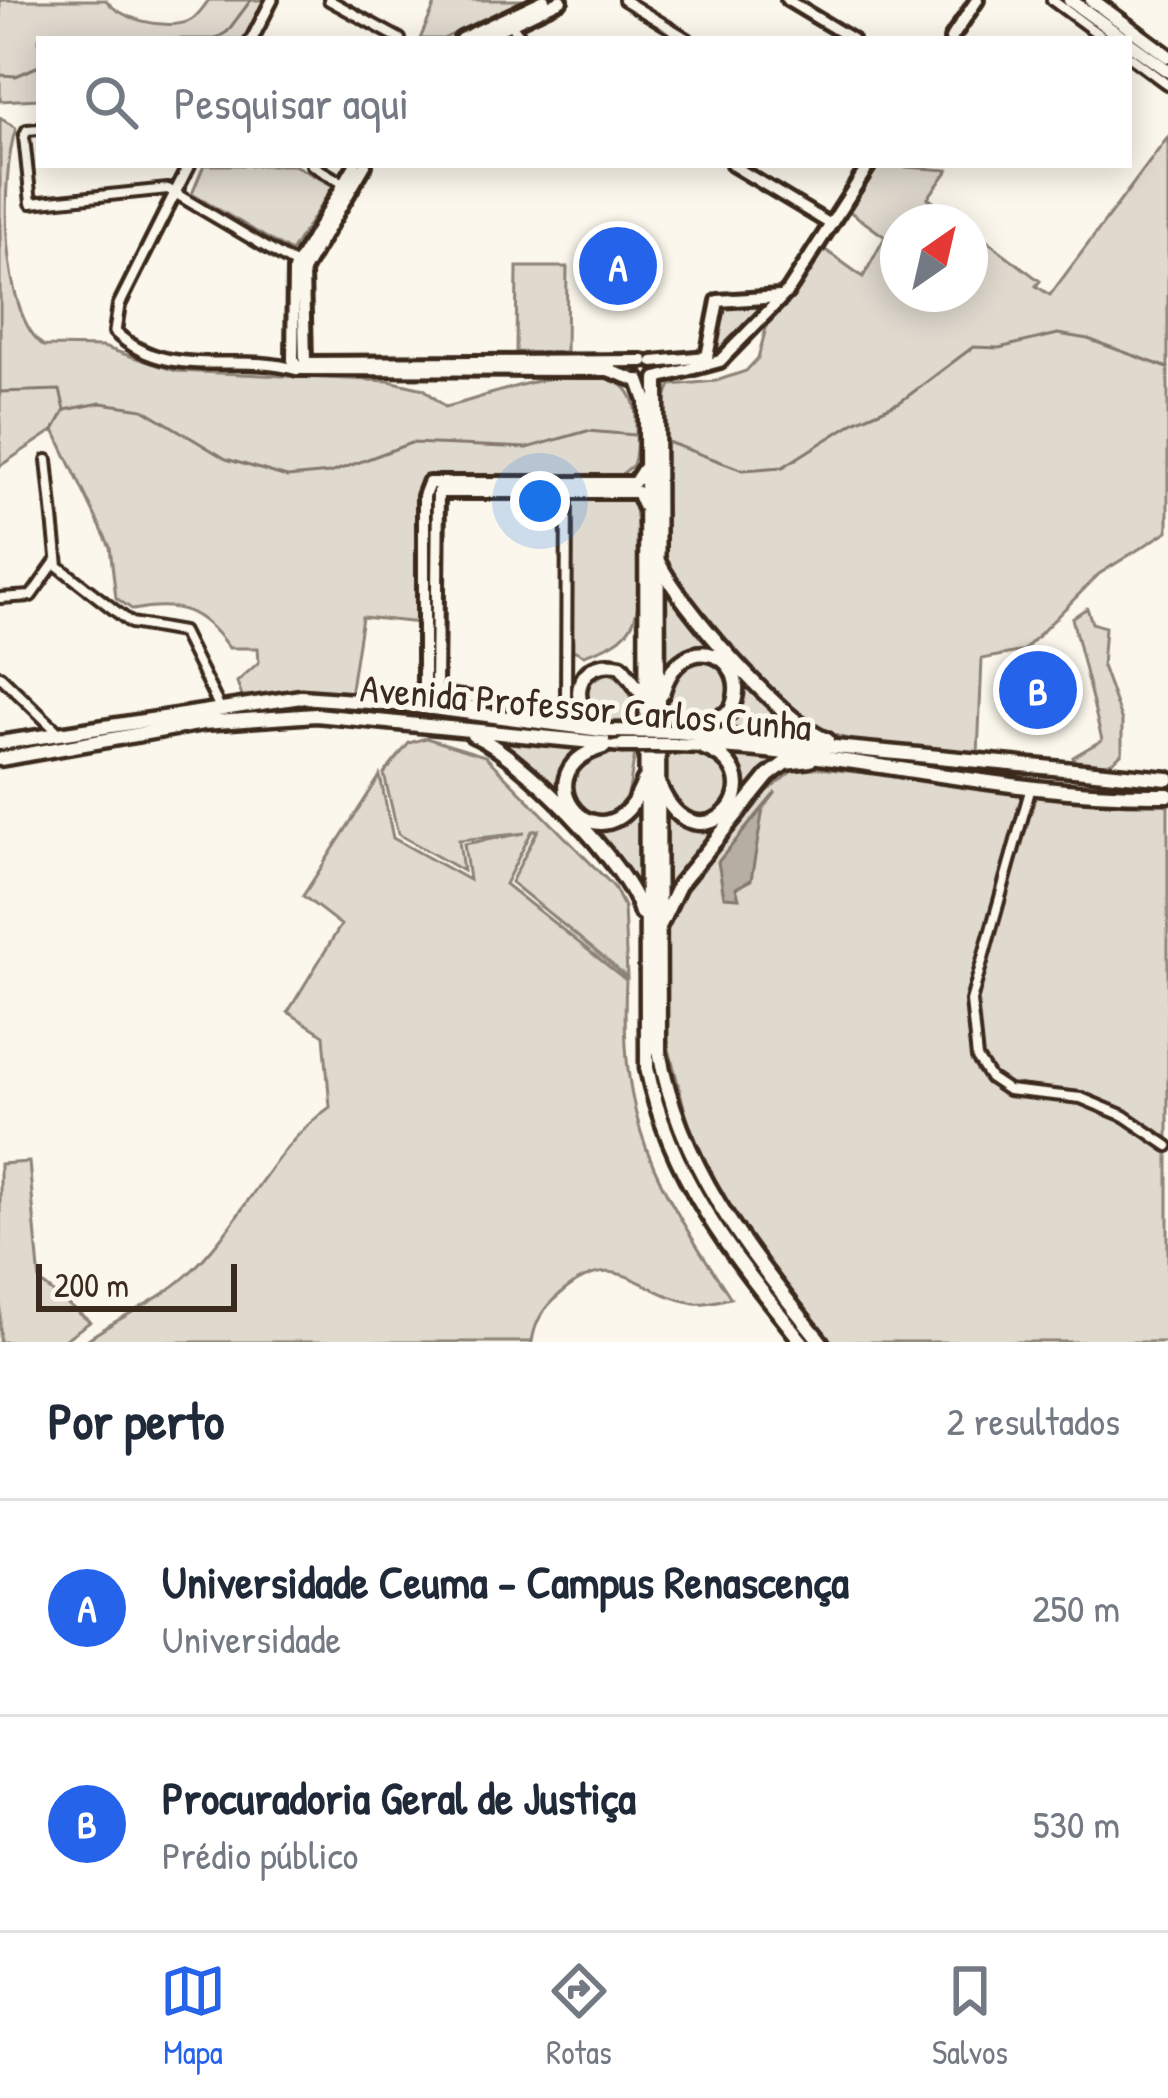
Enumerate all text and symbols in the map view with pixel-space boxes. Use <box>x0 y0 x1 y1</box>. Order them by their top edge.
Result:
search box <box>36 36 1132 168</box>
icon: search <box>78 69 144 135</box>
text: Pesquisar aqui <box>174 72 409 133</box>
north arrow <box>880 204 988 312</box>
pin: A <box>579 221 657 311</box>
your location <box>510 471 570 531</box>
pin: B <box>999 645 1077 735</box>
street label: Avenida Professor Carlos Cunha <box>358 660 814 753</box>
scale bar <box>36 1258 237 1311</box>
text: 200 m <box>54 1263 129 1307</box>
text: Por perto <box>48 1386 224 1455</box>
text: 2 resultados <box>947 1394 1120 1447</box>
text: Universidade Ceuma - Campus Renascença <box>162 1551 849 1612</box>
text: A <box>77 1581 97 1634</box>
text: 250 m <box>1032 1581 1120 1634</box>
text: Universidade <box>162 1612 341 1665</box>
text: Procuradoria Geral de Justiça <box>162 1767 636 1828</box>
text: B <box>77 1797 97 1850</box>
text: 530 m <box>1033 1797 1120 1850</box>
text: Prédio público <box>162 1828 358 1881</box>
tab: Mapa <box>160 1958 226 2074</box>
tab: Rotas <box>546 1958 612 2074</box>
tab: Salvos <box>932 1958 1008 2074</box>

